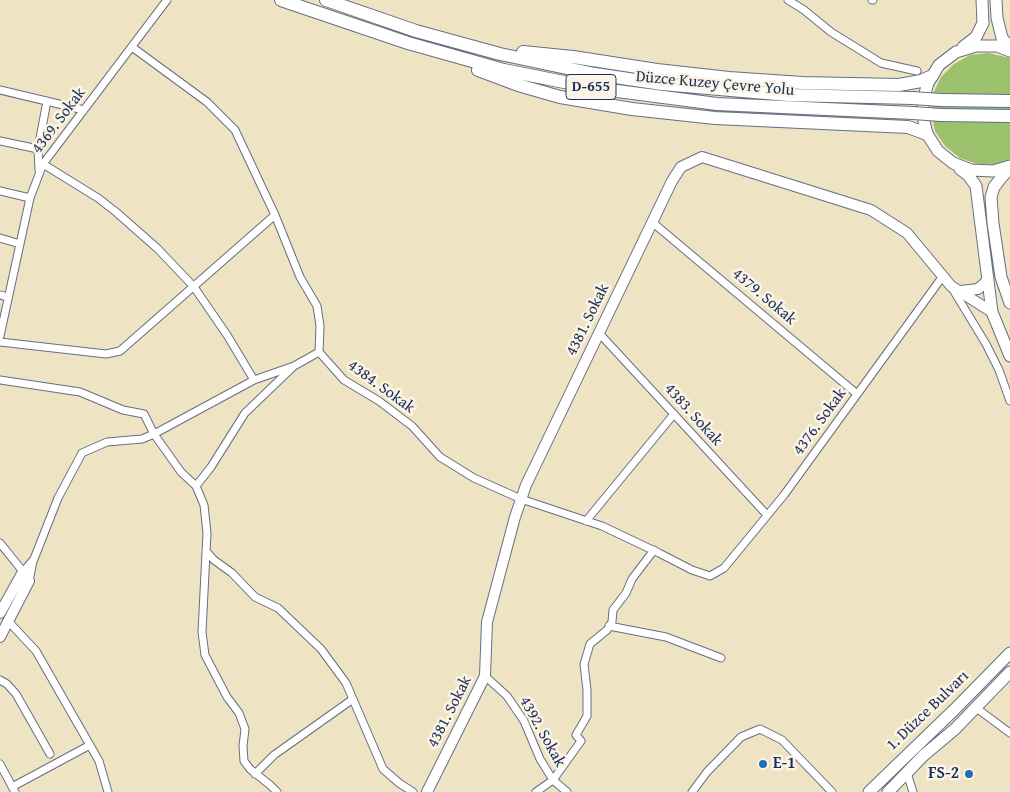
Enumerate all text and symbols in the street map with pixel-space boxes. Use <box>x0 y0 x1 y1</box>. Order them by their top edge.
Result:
street label: Düzce Kuzey Çevre Yolu <box>635 68 795 100</box>
road number: D-655 <box>566 74 616 100</box>
street label: 4369. Sokak <box>28 84 90 158</box>
street label: 4379. Sokak <box>728 265 800 329</box>
street label: 4381. Sokak <box>562 281 614 359</box>
street label: 4384. Sokak <box>344 356 418 418</box>
street label: 4383. Sokak <box>660 380 726 450</box>
street label: 4376. Sokak <box>789 385 851 459</box>
street label: 1. Düzce Bulvarı <box>883 667 973 755</box>
street label: 4381. Sokak <box>424 673 476 751</box>
street label: 4392. Sokak <box>515 693 569 771</box>
place label: E-1 <box>773 754 796 774</box>
marker: E-1 <box>757 758 769 770</box>
place label: FS-2 <box>928 764 959 784</box>
marker: FS-2 <box>963 768 975 780</box>

